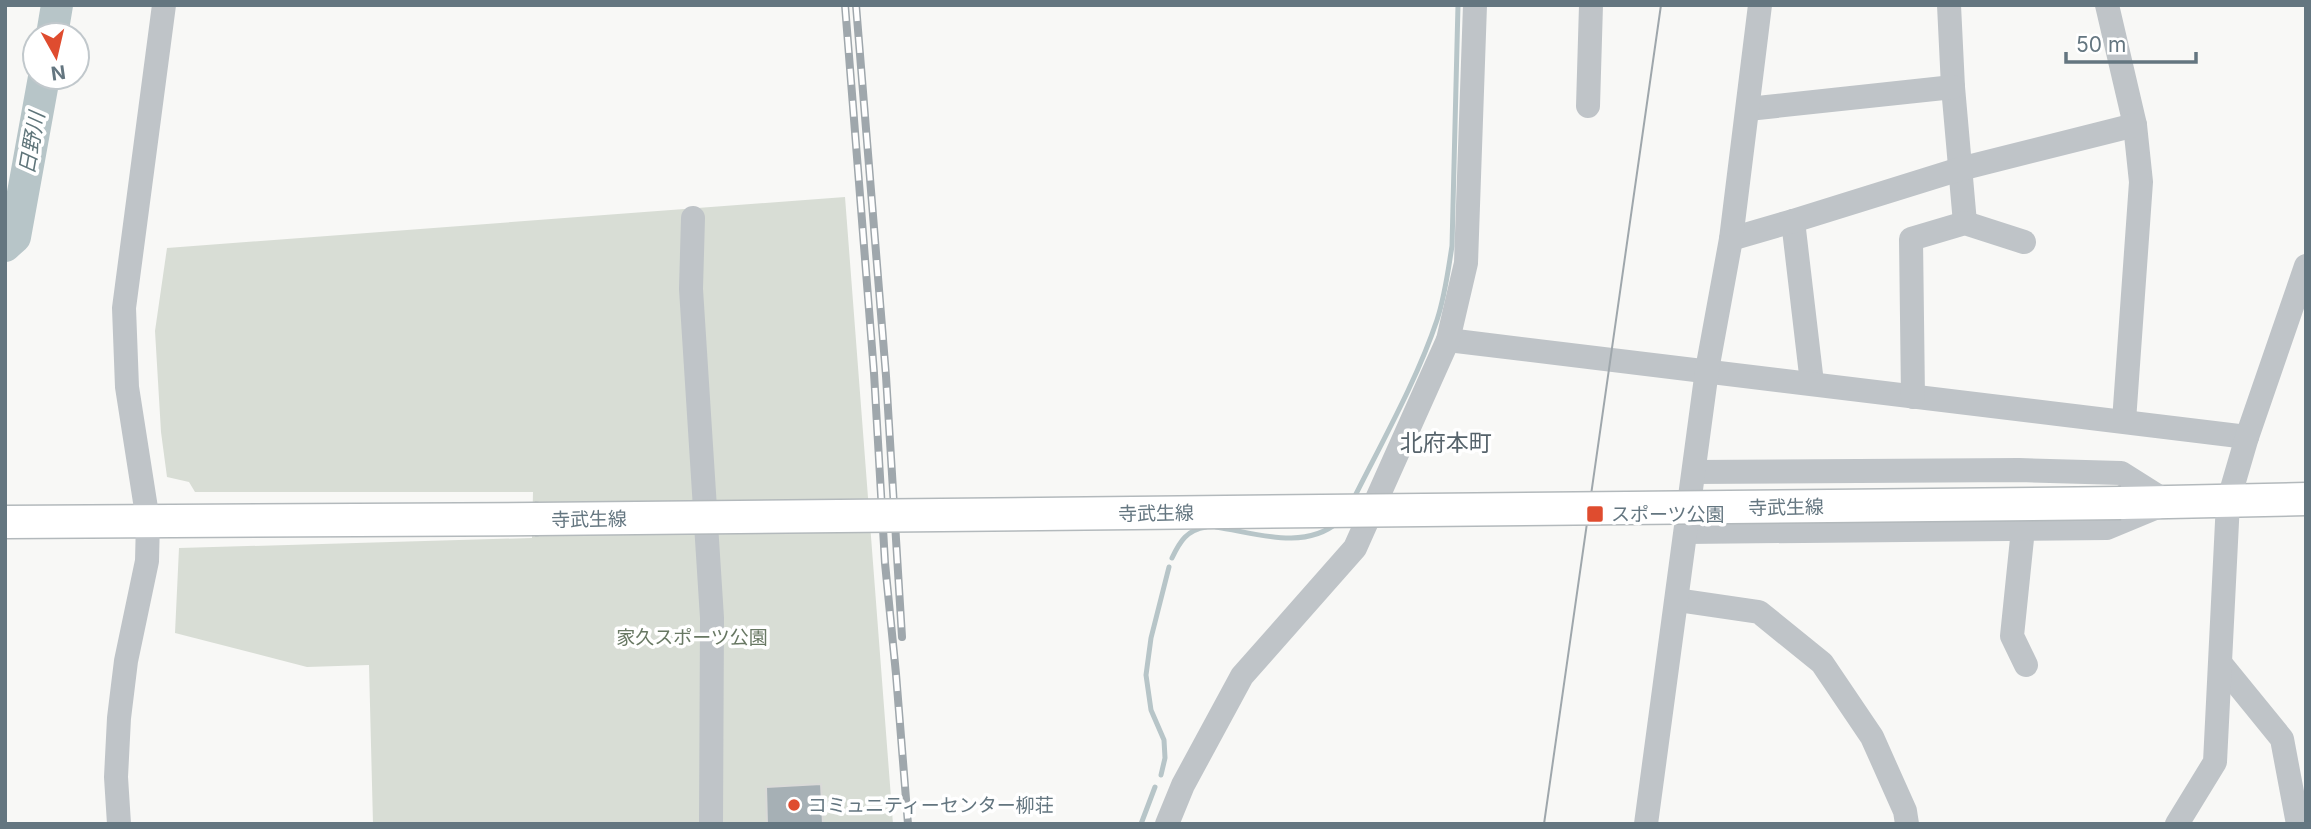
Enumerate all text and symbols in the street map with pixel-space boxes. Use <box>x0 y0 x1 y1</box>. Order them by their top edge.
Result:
north arrow <box>21 21 91 91</box>
scale bar <box>2066 21 2196 65</box>
text: 50 m <box>2076 32 2126 57</box>
text: N <box>50 60 67 85</box>
water label: 日野川 <box>14 108 50 176</box>
district label: 北府本町 <box>1400 429 1492 457</box>
street label: 寺武生線 <box>1748 495 1824 520</box>
street label: 寺武生線 <box>1118 501 1194 526</box>
place label: スポーツ公園 <box>1611 503 1725 526</box>
marker: スポーツ公園 <box>1585 504 1605 524</box>
street label: 寺武生線 <box>551 507 627 532</box>
park label: 家久スポーツ公園 <box>616 626 768 649</box>
place label: コミュニティーセンター柳荘 <box>808 794 1054 817</box>
marker: コミュニティーセンター柳荘 <box>786 797 802 813</box>

